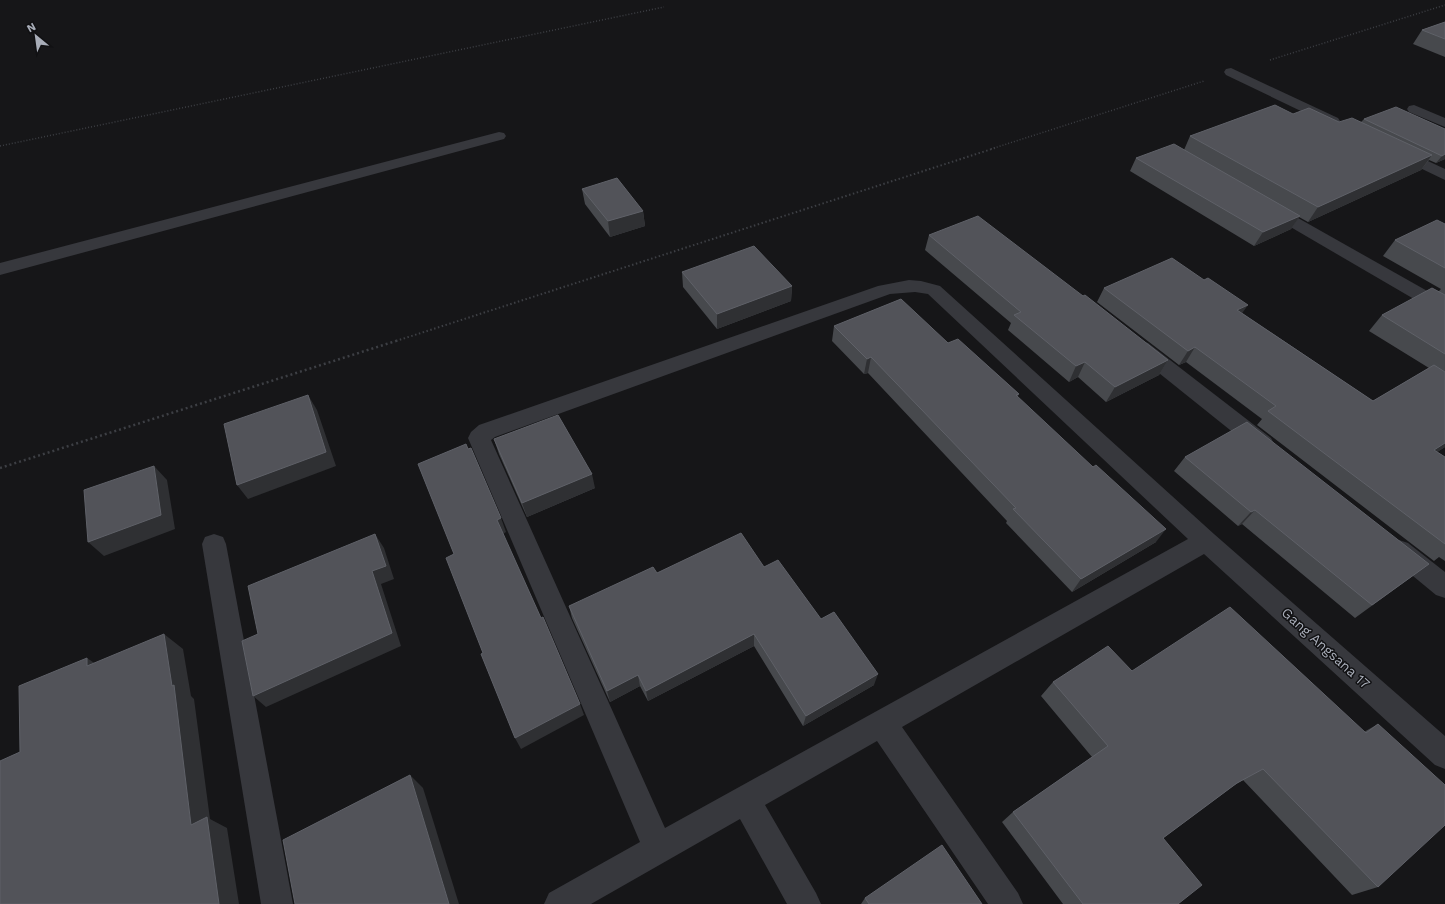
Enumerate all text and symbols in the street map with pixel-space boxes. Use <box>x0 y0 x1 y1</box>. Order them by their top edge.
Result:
north arrow <box>16 16 56 56</box>
text: N <box>25 20 38 35</box>
street label: Gang Angsana 17 <box>1279 604 1373 692</box>

